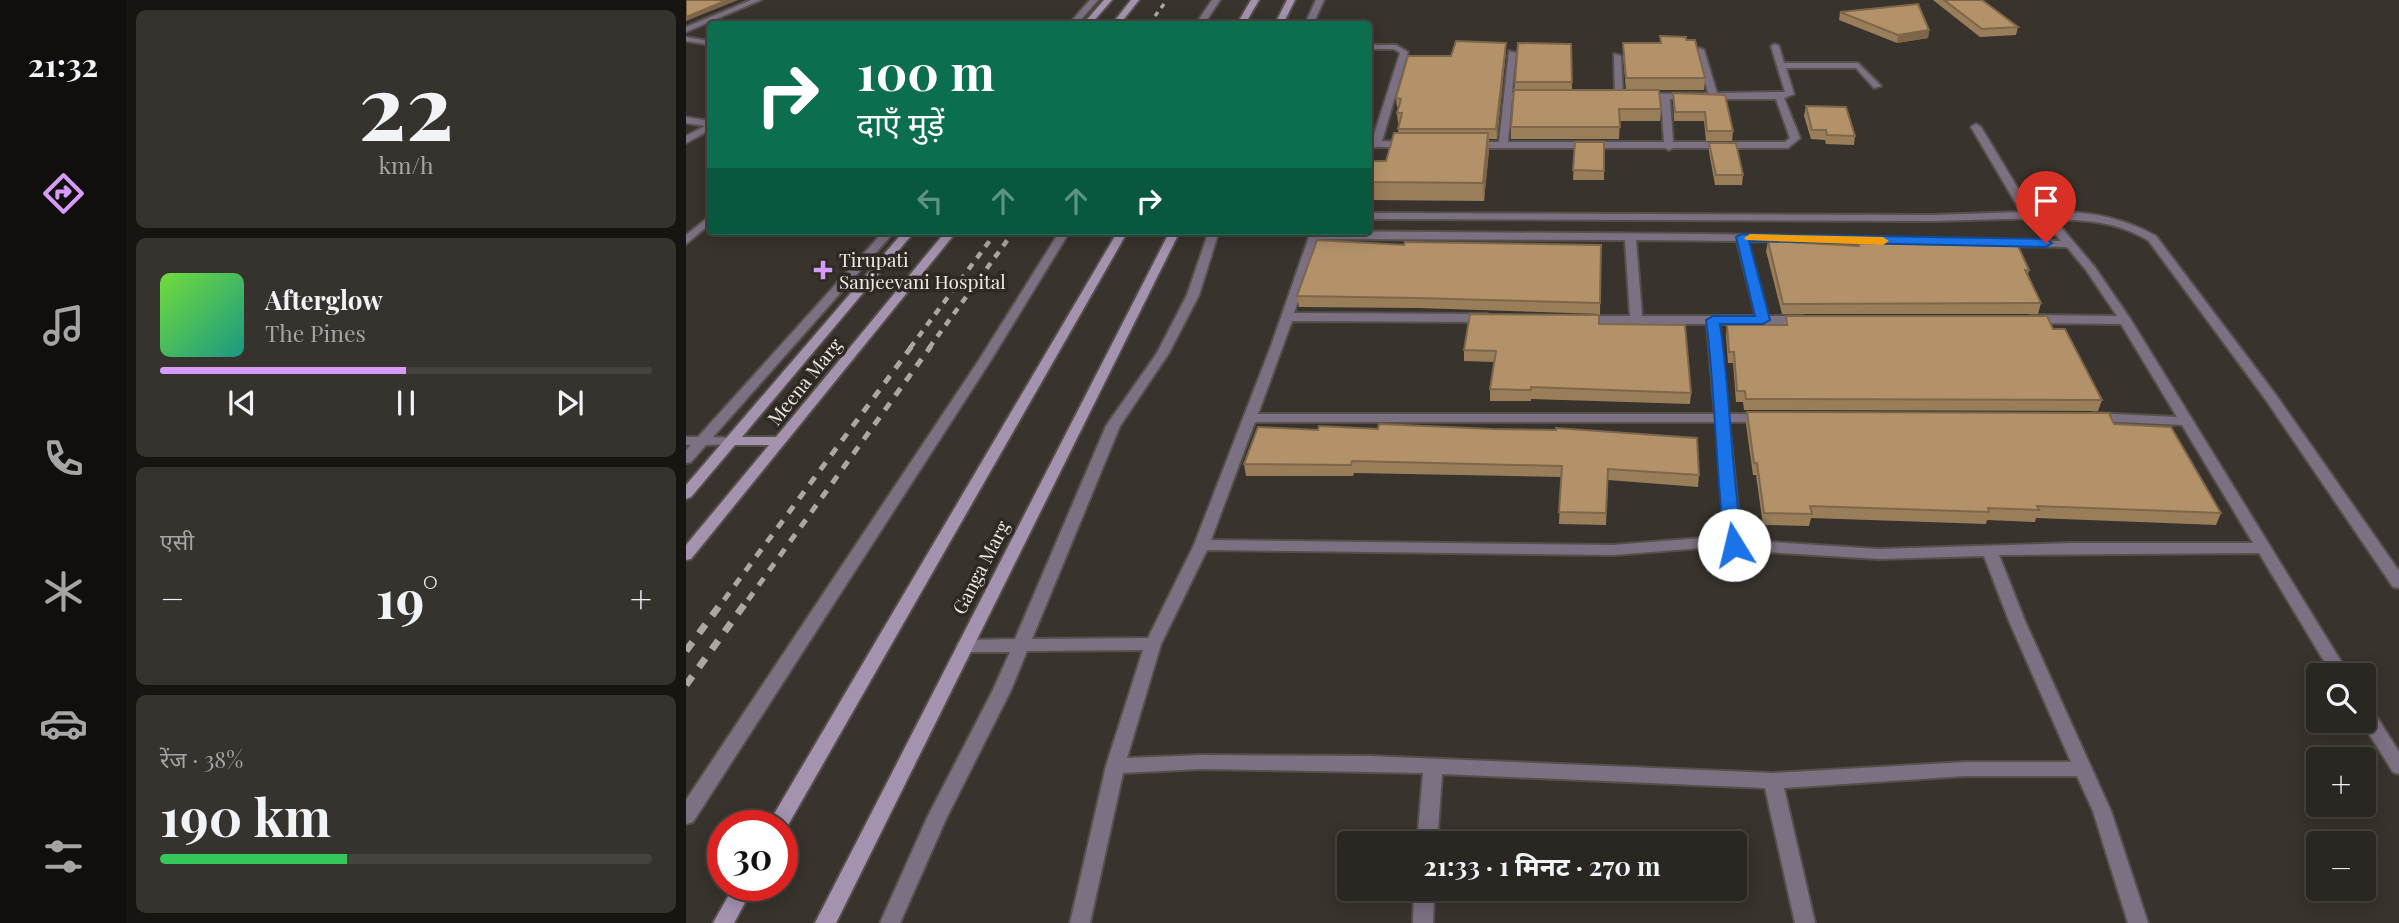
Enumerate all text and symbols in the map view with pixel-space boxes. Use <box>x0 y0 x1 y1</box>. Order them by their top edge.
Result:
text: 100 m <box>857 38 995 103</box>
text: 21:32 <box>28 42 98 85</box>
text: 22 <box>358 43 454 164</box>
icon: right <box>742 49 833 140</box>
text: दाएँ मुड़ें <box>857 101 944 144</box>
text: km/h <box>378 149 434 180</box>
icon: directions <box>39 169 88 218</box>
pin <box>2016 171 2076 243</box>
icon: left <box>911 182 949 220</box>
icon: ahead <box>984 182 1022 220</box>
icon: ahead <box>1057 182 1095 220</box>
icon: right <box>1130 182 1168 220</box>
icon: arrive <box>2027 182 2065 220</box>
place label: Tirupati Sanjeevani Hospital <box>839 246 1006 294</box>
marker: Tirupati Sanjeevani Hospital <box>813 260 833 280</box>
text: Afterglow <box>265 282 383 317</box>
icon: music <box>39 301 88 350</box>
text: The Pines <box>265 317 366 348</box>
street label: Meena Marg <box>761 332 847 430</box>
icon: previous <box>223 384 261 422</box>
icon: pause <box>387 384 425 422</box>
icon: next <box>551 384 589 422</box>
icon: phone <box>39 434 88 483</box>
position arrow <box>1697 508 1771 582</box>
street label: Ganga Marg <box>945 516 1015 618</box>
text: एसी <box>160 525 194 556</box>
text: 19° <box>376 563 439 632</box>
icon: climate <box>39 567 88 616</box>
text: − <box>160 572 185 623</box>
text: + <box>630 572 652 623</box>
map controls <box>2306 663 2376 901</box>
button: search <box>2306 663 2376 733</box>
icon: car <box>39 699 88 748</box>
text: रेंज · 38% <box>160 743 243 774</box>
button: + <box>2306 747 2376 817</box>
text: 190 km <box>160 781 331 850</box>
speed limit sign: 30 <box>707 810 798 901</box>
button: − <box>2306 831 2376 901</box>
icon: filters <box>39 832 88 881</box>
text: 21:33 · 1 मिनट · 270 m <box>1423 848 1661 883</box>

